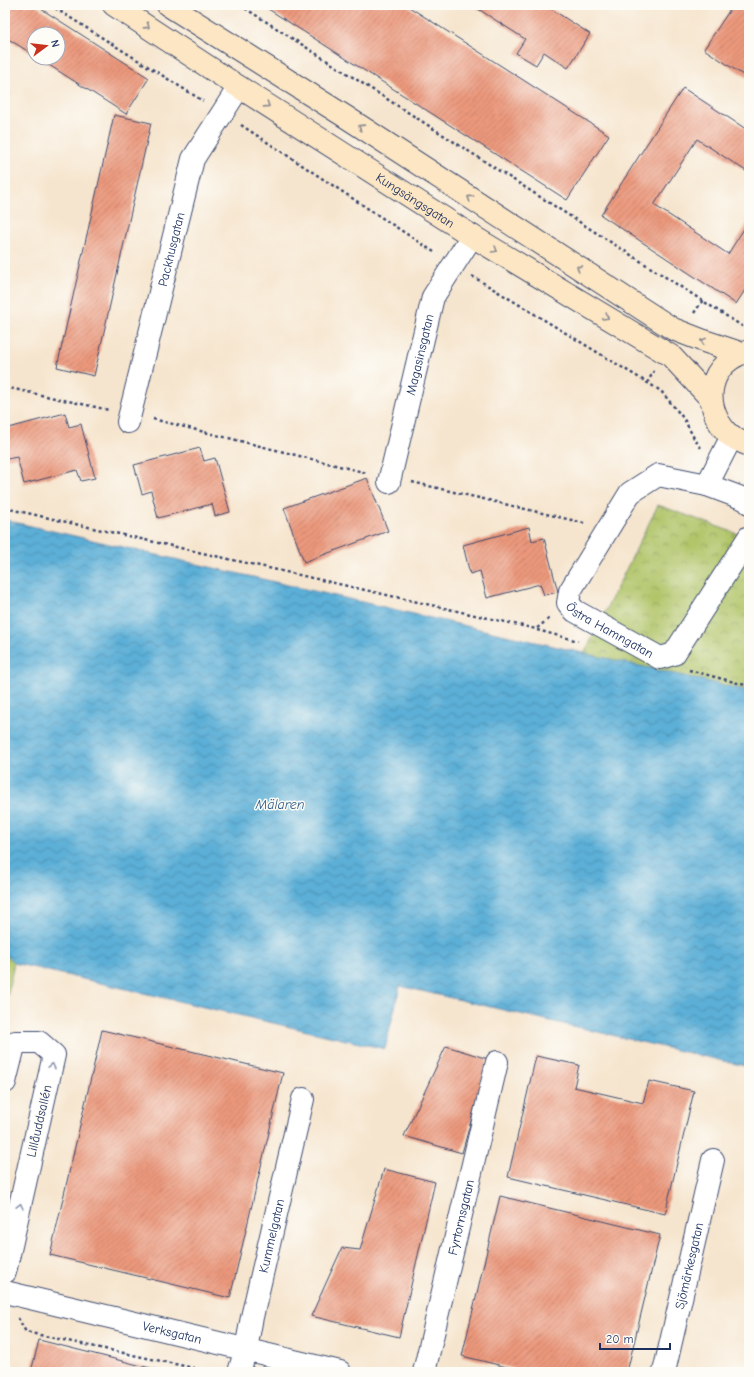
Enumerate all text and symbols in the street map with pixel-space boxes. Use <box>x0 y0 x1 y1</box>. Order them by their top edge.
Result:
one-way arrow <box>143 22 150 29</box>
north arrow <box>26 26 66 66</box>
text: N <box>48 38 62 49</box>
one-way arrow <box>263 100 270 107</box>
one-way arrow <box>358 124 365 132</box>
street label: Kungsängsgatan <box>373 169 458 231</box>
one-way arrow <box>467 195 474 202</box>
street label: Packhusgatan <box>154 211 187 288</box>
one-way arrow <box>491 246 498 253</box>
one-way arrow <box>577 266 584 273</box>
street label: Magasinsgatan <box>402 312 436 397</box>
one-way arrow <box>602 313 609 320</box>
one-way arrow <box>700 337 707 345</box>
street label: Östra Hamngatan <box>563 598 656 661</box>
water label: Mälaren <box>254 796 305 813</box>
one-way arrow <box>47 1063 55 1069</box>
street label: Lillåuddsallén <box>23 1083 55 1159</box>
street label: Fyrtornsgatan <box>444 1178 477 1257</box>
street label: Kummelgatan <box>255 1197 287 1274</box>
one-way arrow <box>15 1203 23 1209</box>
street label: Sjömärkesgatan <box>671 1221 706 1311</box>
street label: Verksgatan <box>141 1318 203 1346</box>
scale bar <box>600 1325 670 1351</box>
text: 20 m <box>606 1332 634 1346</box>

